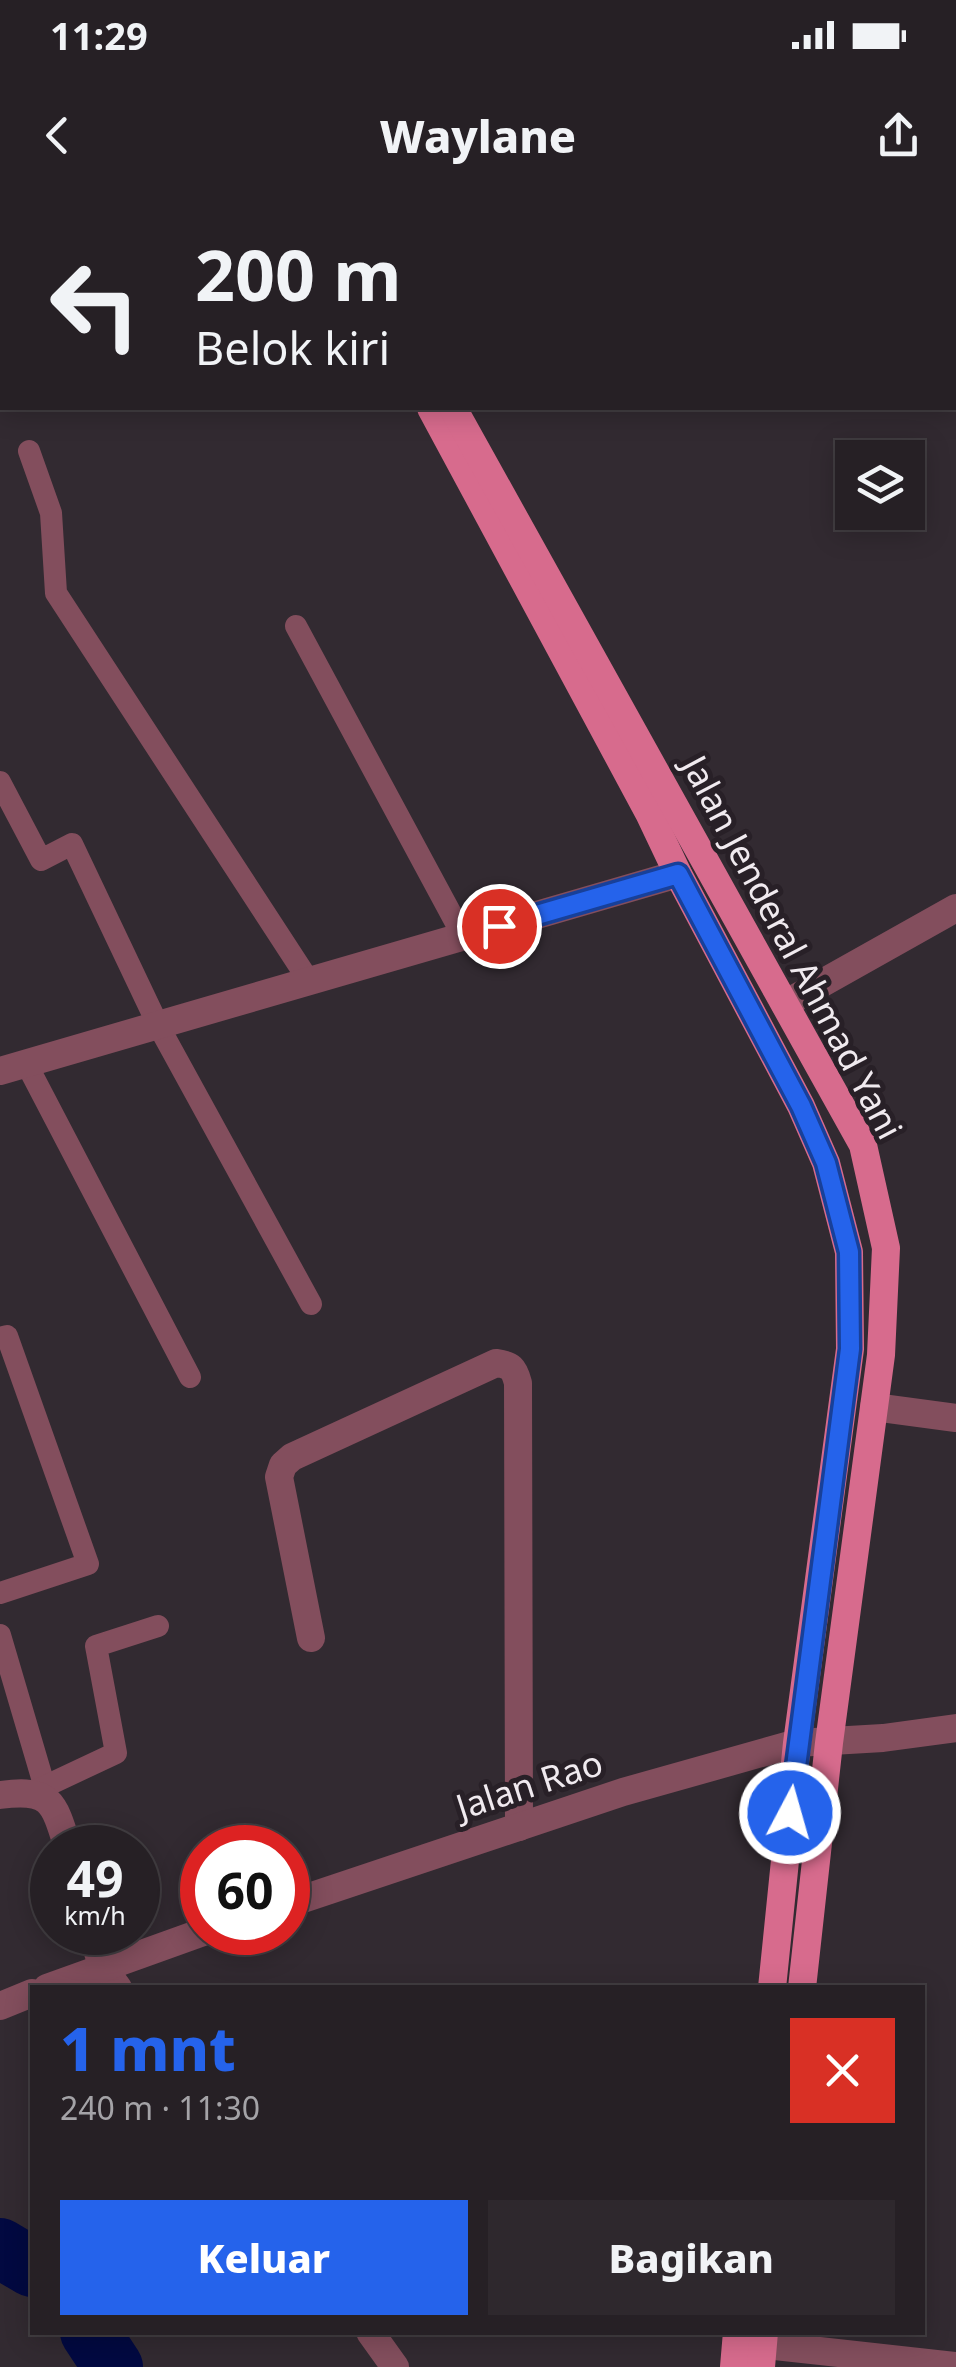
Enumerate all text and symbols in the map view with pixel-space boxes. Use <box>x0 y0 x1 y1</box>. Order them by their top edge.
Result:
text: 11:29 <box>50 9 148 61</box>
text: Waylane <box>380 105 576 166</box>
icon: back <box>30 108 85 163</box>
icon: share <box>871 108 926 163</box>
text: 200 m <box>195 226 402 322</box>
icon: left <box>30 240 160 370</box>
text: Belok kiri <box>195 317 390 378</box>
map controls <box>835 440 925 530</box>
button: layers <box>835 440 925 530</box>
street label: Jalan Jenderal Ahmad Yani <box>670 745 914 1147</box>
pin <box>457 884 542 969</box>
icon: arrive <box>472 899 527 954</box>
street label: Jalan Rao <box>447 1738 608 1831</box>
position arrow <box>738 1761 842 1865</box>
speed limit sign: 60 <box>180 1825 310 1955</box>
text: 49 <box>66 1844 124 1912</box>
text: km/h <box>64 1898 126 1932</box>
text: 1 mnt <box>60 2007 236 2089</box>
button: close <box>790 2018 895 2123</box>
text: 240 m · 11:30 <box>60 2086 260 2129</box>
button: Keluar <box>60 2200 468 2315</box>
button: Bagikan <box>488 2200 895 2315</box>

